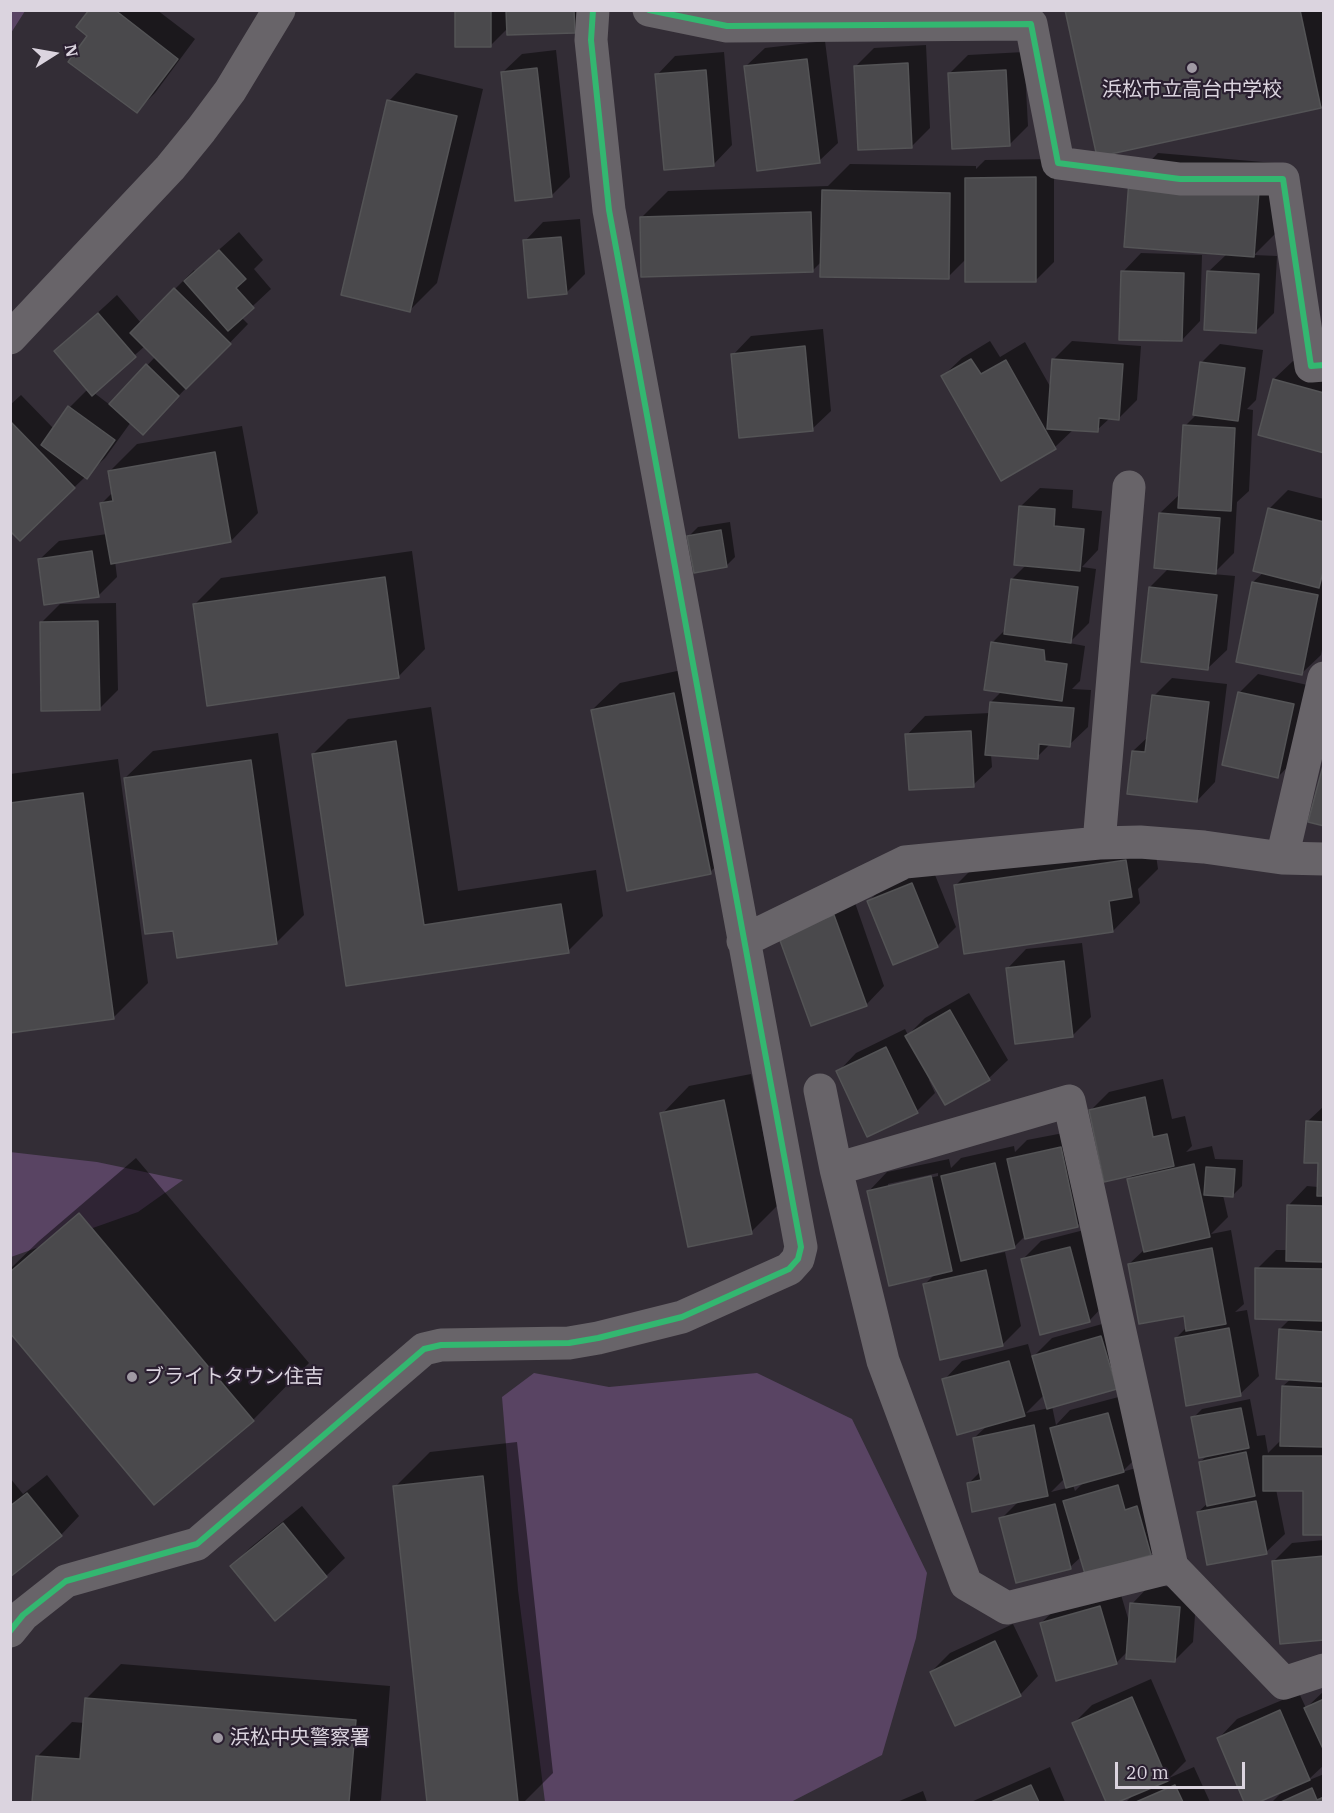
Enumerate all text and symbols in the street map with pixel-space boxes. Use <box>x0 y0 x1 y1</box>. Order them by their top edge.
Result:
north arrow <box>24 24 84 84</box>
text: N <box>61 42 83 59</box>
marker: 浜松市立高台中学校 <box>1185 61 1199 75</box>
place label: 浜松市立高台中学校 <box>1102 78 1282 102</box>
place label: ブライトタウン住吉 <box>144 1365 324 1389</box>
marker: ブライトタウン住吉 <box>125 1370 139 1384</box>
place label: 浜松中央警察署 <box>230 1726 370 1750</box>
marker: 浜松中央警察署 <box>211 1731 225 1745</box>
scale bar <box>1118 1750 1248 1788</box>
text: 20 m <box>1126 1761 1169 1784</box>

